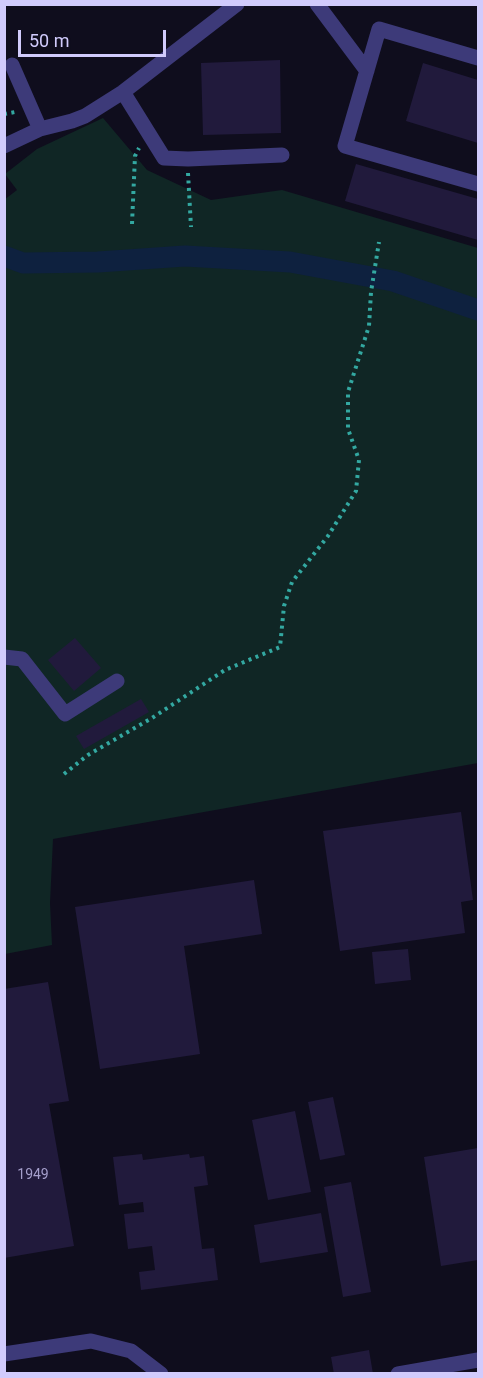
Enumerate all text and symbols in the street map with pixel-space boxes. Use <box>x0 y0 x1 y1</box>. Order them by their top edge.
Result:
scale bar <box>21 18 170 56</box>
text: 50 m <box>29 30 69 51</box>
house number: 1949 <box>17 1167 49 1183</box>

